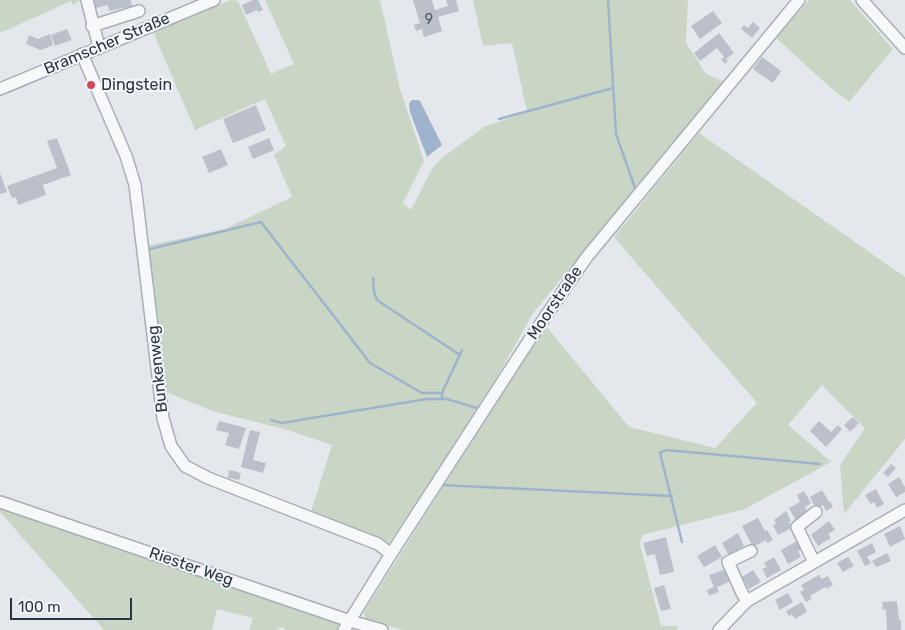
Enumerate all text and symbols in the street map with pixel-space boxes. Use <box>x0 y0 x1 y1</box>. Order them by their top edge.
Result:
street label: Bramscher Straße <box>41 9 173 79</box>
house number: 9 <box>425 12 433 28</box>
place label: Dingstein <box>101 75 172 95</box>
marker: Dingstein <box>85 79 97 91</box>
street label: Moorstraße <box>523 263 587 343</box>
street label: Bunkenweg <box>144 324 172 414</box>
street label: Riester Weg <box>146 544 236 590</box>
scale bar <box>12 588 135 620</box>
text: 100 m <box>18 598 60 616</box>

